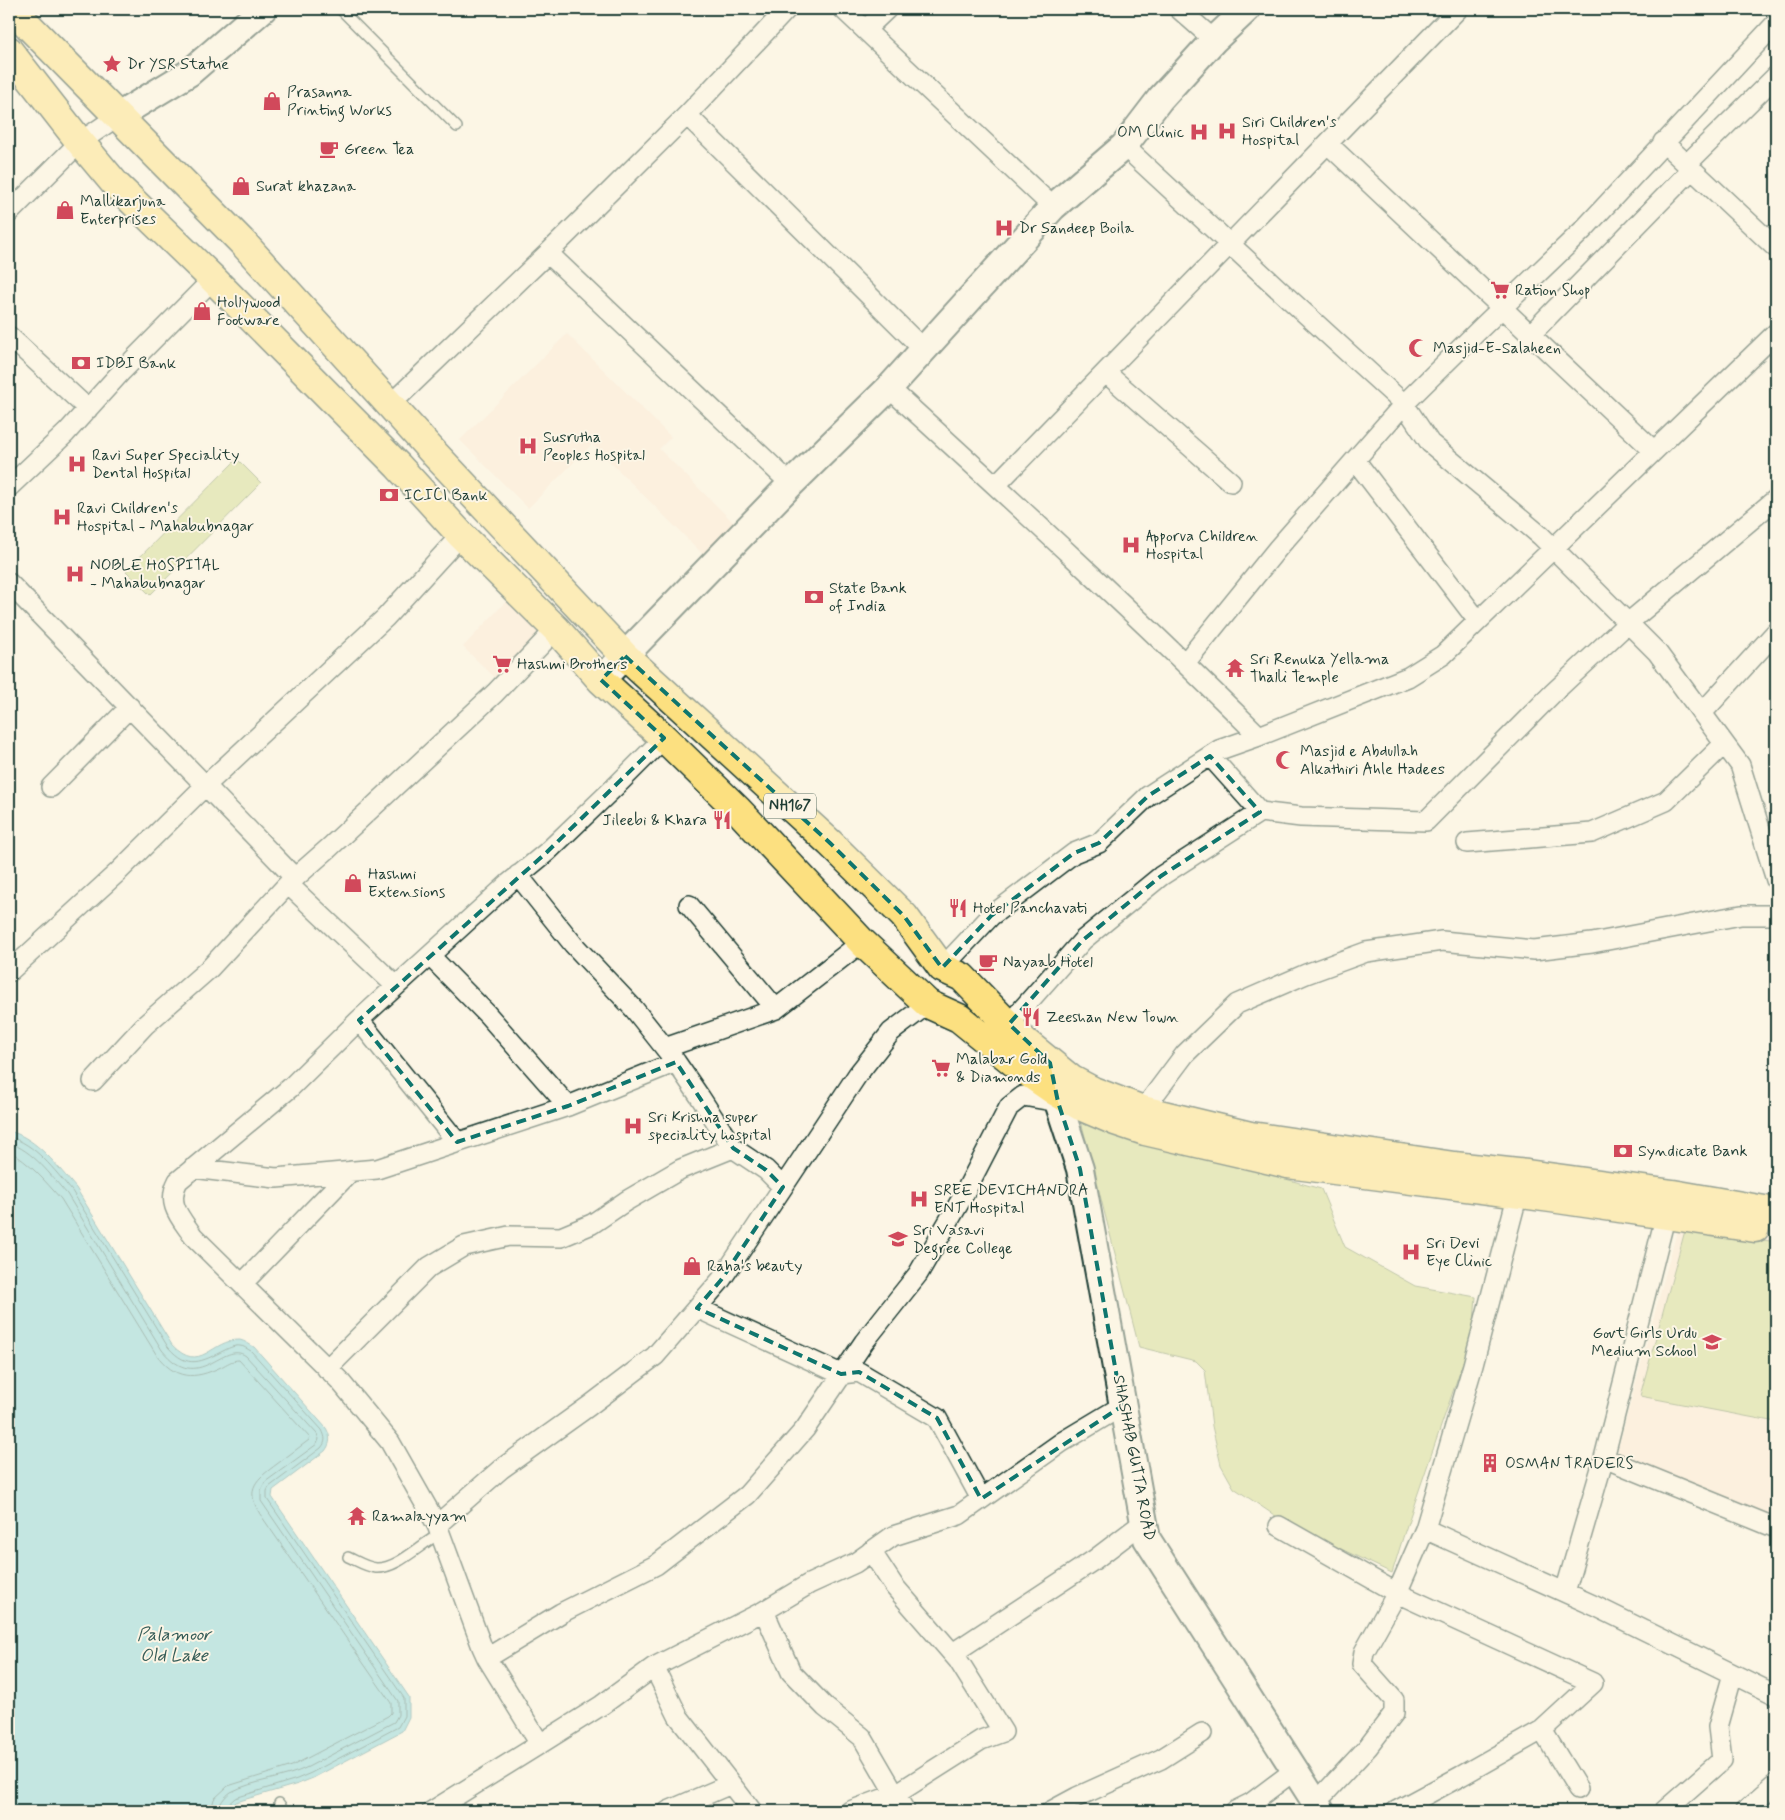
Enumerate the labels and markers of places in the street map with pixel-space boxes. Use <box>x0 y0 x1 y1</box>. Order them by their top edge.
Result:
place icon: Dr YSR Statue <box>101 53 123 75</box>
place label: Dr YSR Statue <box>127 54 229 75</box>
place label: Prasanna Printing Works <box>287 82 392 122</box>
shop icon: Prasanna Printing Works <box>261 90 283 112</box>
place label: Siri Children's Hospital <box>1242 112 1337 151</box>
hospital icon: Siri Children's Hospital <box>1216 120 1238 142</box>
hospital icon: OM Clinic <box>1188 121 1210 143</box>
place label: OM Clinic <box>1117 122 1184 143</box>
cafe icon: Green Tea <box>318 138 340 160</box>
place label: Green Tea <box>344 139 414 160</box>
shop icon: Surat khazana <box>230 175 252 197</box>
place label: Surat khazana <box>256 176 356 197</box>
place label: Mallikarjuna Enterprises <box>80 191 166 230</box>
shop icon: Mallikarjuna Enterprises <box>54 199 76 221</box>
hospital icon: Dr Sandeep Boila <box>993 217 1015 239</box>
place label: Dr Sandeep Boila <box>1019 218 1134 239</box>
supermarket icon: Ration Shop <box>1489 279 1511 301</box>
place label: Ration Shop <box>1515 280 1590 301</box>
place label: Hollywood Footware <box>217 292 281 331</box>
shop icon: Hollywood Footware <box>191 300 213 322</box>
mosque icon: Masjid-E-Salaheen <box>1407 337 1429 359</box>
place label: Masjid-E-Salaheen <box>1433 338 1561 359</box>
bank icon: IDBI Bank <box>70 352 92 374</box>
place label: IDBI Bank <box>96 353 176 374</box>
place label: Susrutha Peoples Hospital <box>543 427 645 466</box>
hospital icon: Susrutha Peoples Hospital <box>517 435 539 457</box>
place label: Ravi Super Speciality Dental Hospital <box>92 445 239 484</box>
hospital icon: Ravi Super Speciality Dental Hospital <box>66 453 88 475</box>
bank icon: ICICI Bank <box>378 484 400 506</box>
place label: ICICI Bank <box>404 485 487 506</box>
place label: Ravi Children's Hospital - Mahabubnagar <box>77 498 254 538</box>
hospital icon: Ravi Children's Hospital - Mahabubnagar <box>51 506 73 528</box>
place label: Apporva Children Hospital <box>1146 526 1259 565</box>
hospital icon: Apporva Children Hospital <box>1120 534 1142 556</box>
place label: NOBLE HOSPITAL - Mahabubnagar <box>90 555 220 595</box>
hospital icon: NOBLE HOSPITAL - Mahabubnagar <box>64 563 86 585</box>
place label: State Bank of India <box>829 578 907 617</box>
bank icon: State Bank of India <box>803 586 825 608</box>
place label: Sri Renuka Yellama Thalli Temple <box>1250 649 1389 688</box>
supermarket icon: Hashmi Brothers <box>491 653 513 675</box>
place label: Hashmi Brothers <box>517 654 627 675</box>
temple icon: Sri Renuka Yellama Thalli Temple <box>1224 657 1246 679</box>
place label: Masjid e Abdullah Alkathiri Ahle Hadees <box>1300 741 1445 780</box>
mosque icon: Masjid e Abdullah Alkathiri Ahle Hadees <box>1274 749 1296 771</box>
restaurant icon: Jileebi & Khara <box>711 809 733 831</box>
place label: Jileebi & Khara <box>602 810 707 831</box>
place label: Hashmi Extensions <box>368 864 445 903</box>
shop icon: Hashmi Extensions <box>342 872 364 894</box>
restaurant icon: Hotel Panchavati <box>947 897 969 919</box>
place label: Hotel Panchavati <box>973 898 1087 919</box>
cafe icon: Nayaab Hotel <box>977 951 999 973</box>
place label: Nayaab Hotel <box>1003 952 1093 973</box>
restaurant icon: Zeeshan New Town <box>1020 1006 1042 1028</box>
place label: Zeeshan New Town <box>1046 1007 1179 1028</box>
place label: Malabar Gold & Diamonds <box>956 1049 1047 1088</box>
supermarket icon: Malabar Gold & Diamonds <box>930 1057 952 1079</box>
place label: Sri Krishna super speciality hospital <box>648 1107 772 1146</box>
hospital icon: Sri Krishna super speciality hospital <box>622 1115 644 1137</box>
bank icon: Syndicate Bank <box>1612 1140 1634 1162</box>
place label: Syndicate Bank <box>1638 1141 1748 1162</box>
place label: SREE DEVICHANDRA ENT Hospital <box>934 1180 1089 1219</box>
hospital icon: SREE DEVICHANDRA ENT Hospital <box>908 1188 930 1210</box>
place label: Sri Vasavi Degree College <box>913 1220 1013 1260</box>
school or university icon: Sri Vasavi Degree College <box>887 1228 909 1250</box>
place label: Sri Devi Eye Clinic <box>1426 1233 1492 1272</box>
hospital icon: Sri Devi Eye Clinic <box>1400 1241 1422 1263</box>
shop icon: Raha's beauty <box>681 1255 703 1277</box>
place label: Raha's beauty <box>707 1256 802 1277</box>
place label: Govt Girls Urdu Medium School <box>1591 1323 1697 1362</box>
school or university icon: Govt Girls Urdu Medium School <box>1701 1331 1723 1353</box>
building icon: OSMAN TRADERS <box>1479 1452 1501 1474</box>
place label: OSMAN TRADERS <box>1505 1453 1634 1474</box>
temple icon: Ramalayyam <box>346 1505 368 1527</box>
place label: Ramalayyam <box>372 1506 467 1527</box>

